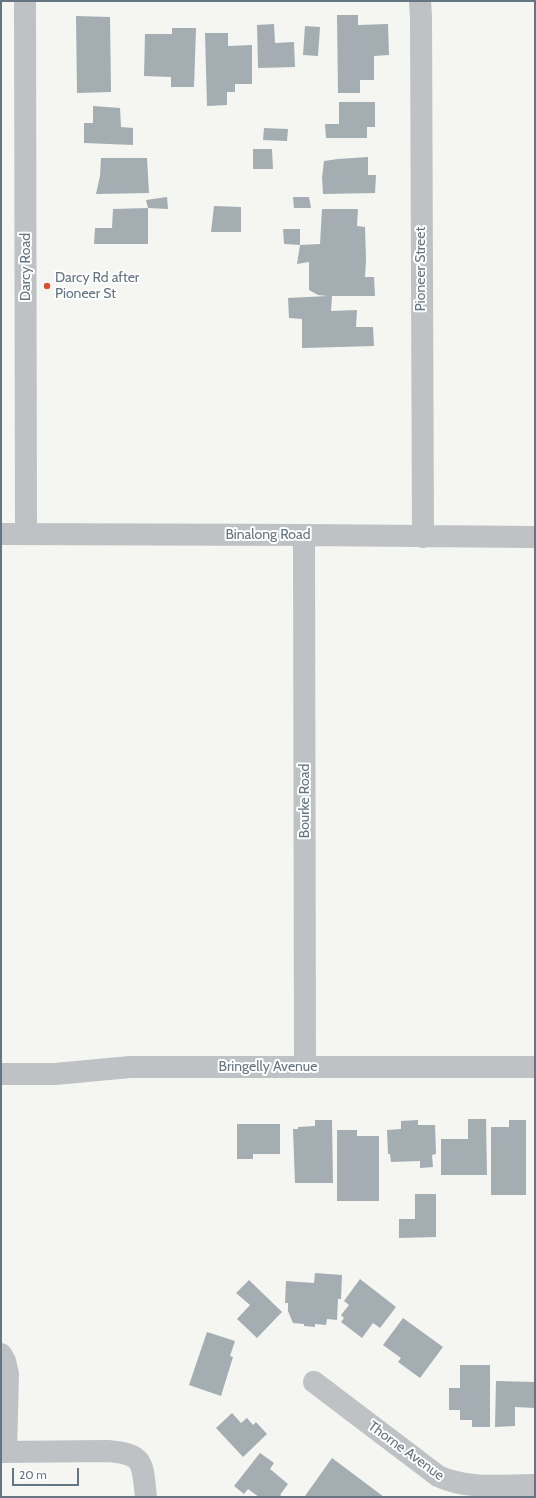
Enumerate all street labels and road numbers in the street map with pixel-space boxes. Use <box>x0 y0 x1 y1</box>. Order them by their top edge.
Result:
street label: Pioneer Street <box>413 227 429 311</box>
street label: Darcy Road <box>18 233 34 301</box>
street label: Binalong Road <box>225 527 311 543</box>
street label: Bourke Road <box>297 764 313 838</box>
street label: Bringelly Avenue <box>219 1059 317 1075</box>
street label: Thorne Avenue <box>365 1418 447 1484</box>

